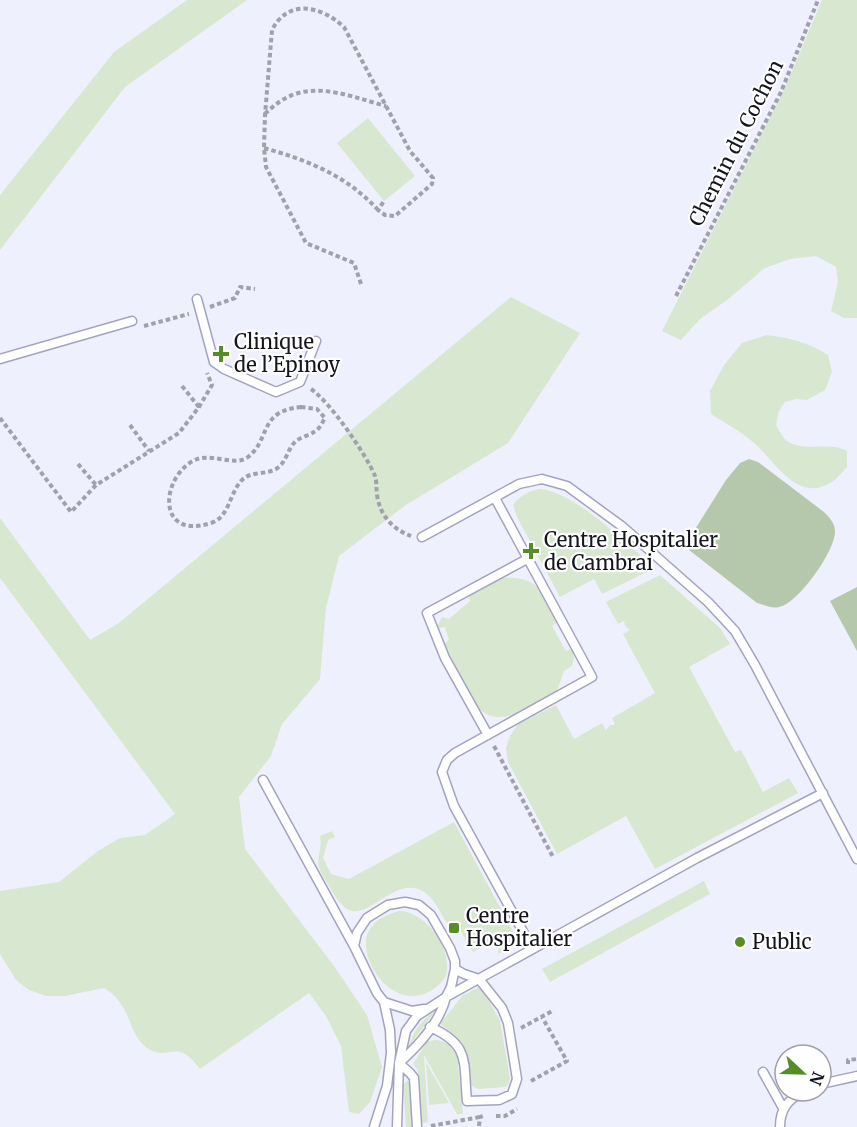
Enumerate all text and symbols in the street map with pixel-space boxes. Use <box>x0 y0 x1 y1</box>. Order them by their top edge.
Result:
street label: Chemin du Cochon <box>683 55 788 230</box>
place label: Clinique de l’Epinoy <box>234 329 341 377</box>
marker: Clinique de l’Epinoy <box>212 345 230 363</box>
place label: Centre Hospitalier de Cambrai <box>544 527 718 575</box>
marker: Centre Hospitalier de Cambrai <box>522 542 540 560</box>
place label: Centre Hospitalier <box>466 903 572 951</box>
marker: Centre Hospitalier <box>447 921 461 935</box>
place label: Public <box>752 929 812 954</box>
marker: Public <box>733 935 747 949</box>
north arrow <box>773 1043 833 1103</box>
text: N <box>805 1069 829 1089</box>

